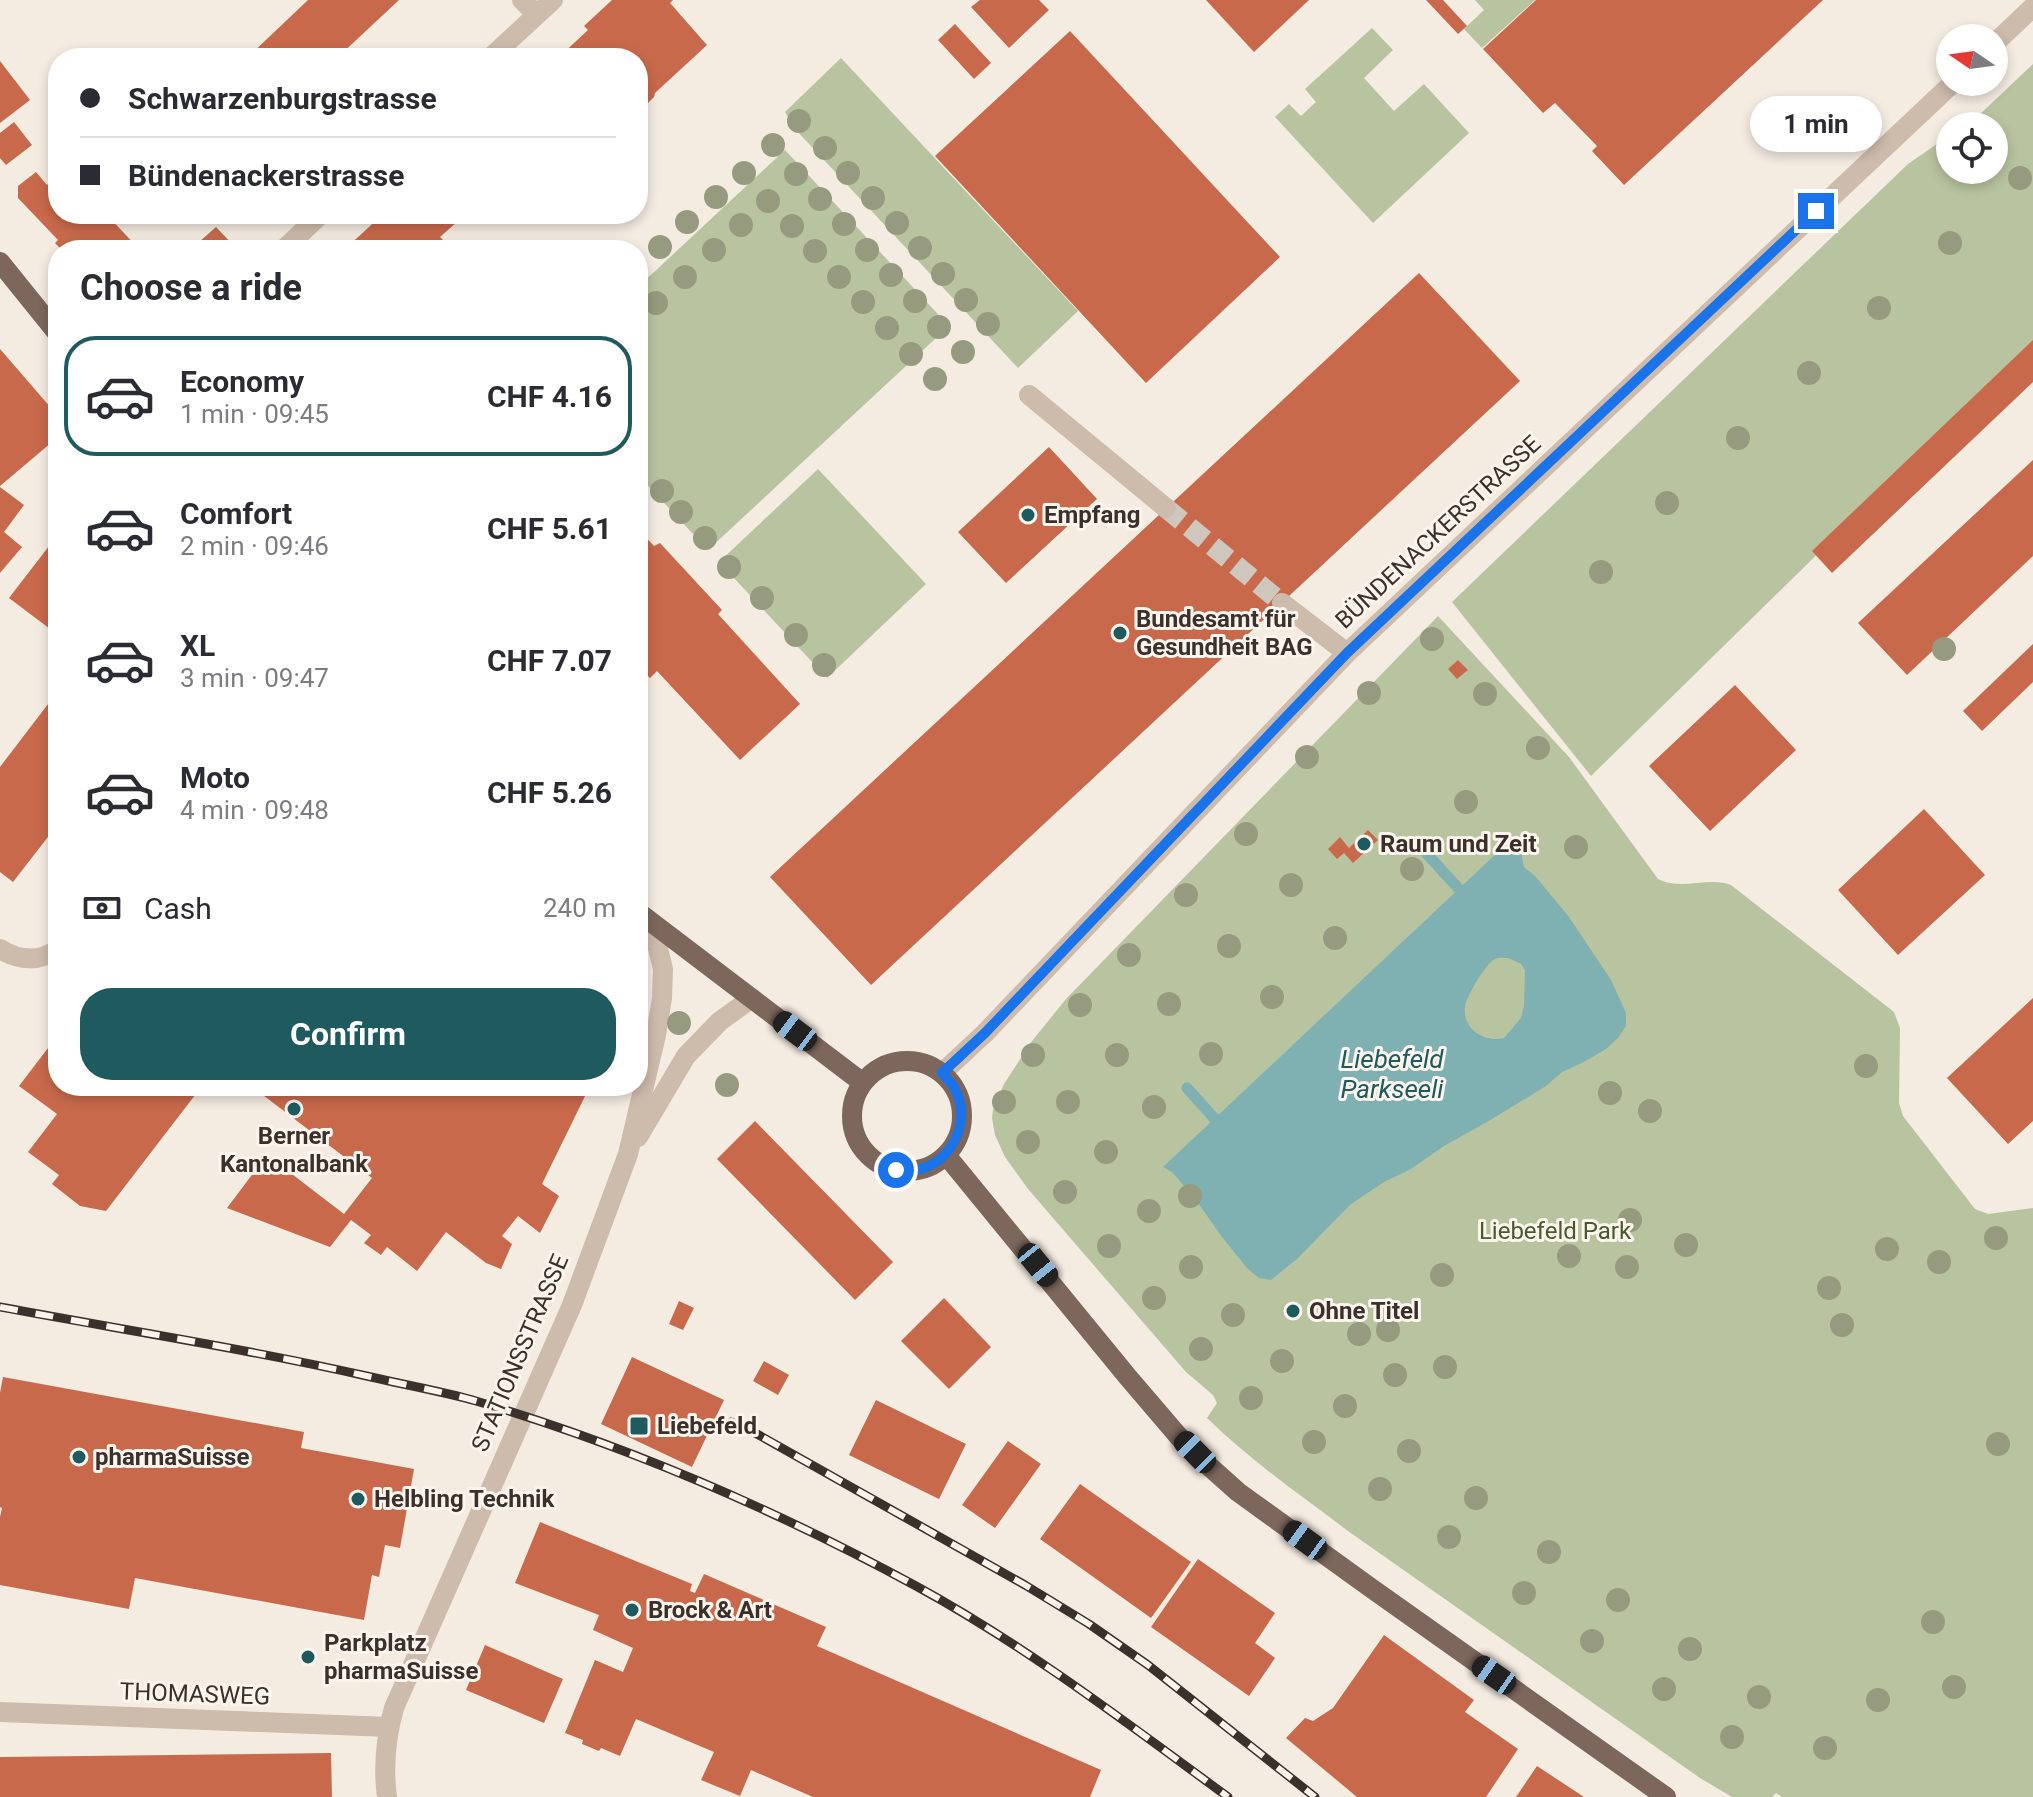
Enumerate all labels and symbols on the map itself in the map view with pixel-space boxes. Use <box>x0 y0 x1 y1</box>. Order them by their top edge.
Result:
north arrow <box>1936 24 2008 96</box>
callout: 1 min <box>1750 95 1882 151</box>
route end <box>1798 193 1834 229</box>
street label: BÜNDENACKERSTRASSE <box>1330 430 1546 634</box>
place label: Empfang <box>1044 501 1140 529</box>
marker: Empfang <box>1019 506 1037 524</box>
place label: Bundesamt für Gesundheit BAG <box>1136 605 1313 661</box>
marker: Bundesamt für Gesundheit BAG <box>1111 624 1129 642</box>
place label: Raum und Zeit <box>1380 830 1537 858</box>
marker: Raum und Zeit <box>1355 835 1373 853</box>
car <box>769 1007 821 1055</box>
water label: Liebefeld Parkseeli <box>1341 1044 1444 1104</box>
marker: Berner Kantonalbank <box>285 1100 303 1118</box>
place label: Berner Kantonalbank <box>220 1122 369 1178</box>
route start <box>878 1152 914 1188</box>
park label: Liebefeld Park <box>1479 1217 1632 1245</box>
car <box>1014 1239 1062 1291</box>
street label: STATIONSSTRASSE <box>466 1250 574 1456</box>
place label: Ohne Titel <box>1309 1297 1419 1325</box>
marker: Ohne Titel <box>1284 1302 1302 1320</box>
place label: Liebefeld <box>657 1412 757 1440</box>
marker: Liebefeld <box>628 1415 650 1437</box>
car <box>1170 1427 1220 1477</box>
place label: pharmaSuisse <box>95 1443 249 1471</box>
marker: pharmaSuisse <box>70 1448 88 1466</box>
place label: Helbling Technik <box>374 1485 555 1513</box>
marker: Helbling Technik <box>349 1490 367 1508</box>
car <box>1279 1516 1331 1564</box>
place label: Brock & Art <box>648 1596 772 1624</box>
marker: Brock & Art <box>623 1601 641 1619</box>
place label: Parkplatz pharmaSuisse <box>324 1629 478 1685</box>
marker: Parkplatz pharmaSuisse <box>299 1648 317 1666</box>
car <box>1467 1651 1521 1699</box>
street label: THOMASWEG <box>119 1677 271 1711</box>

